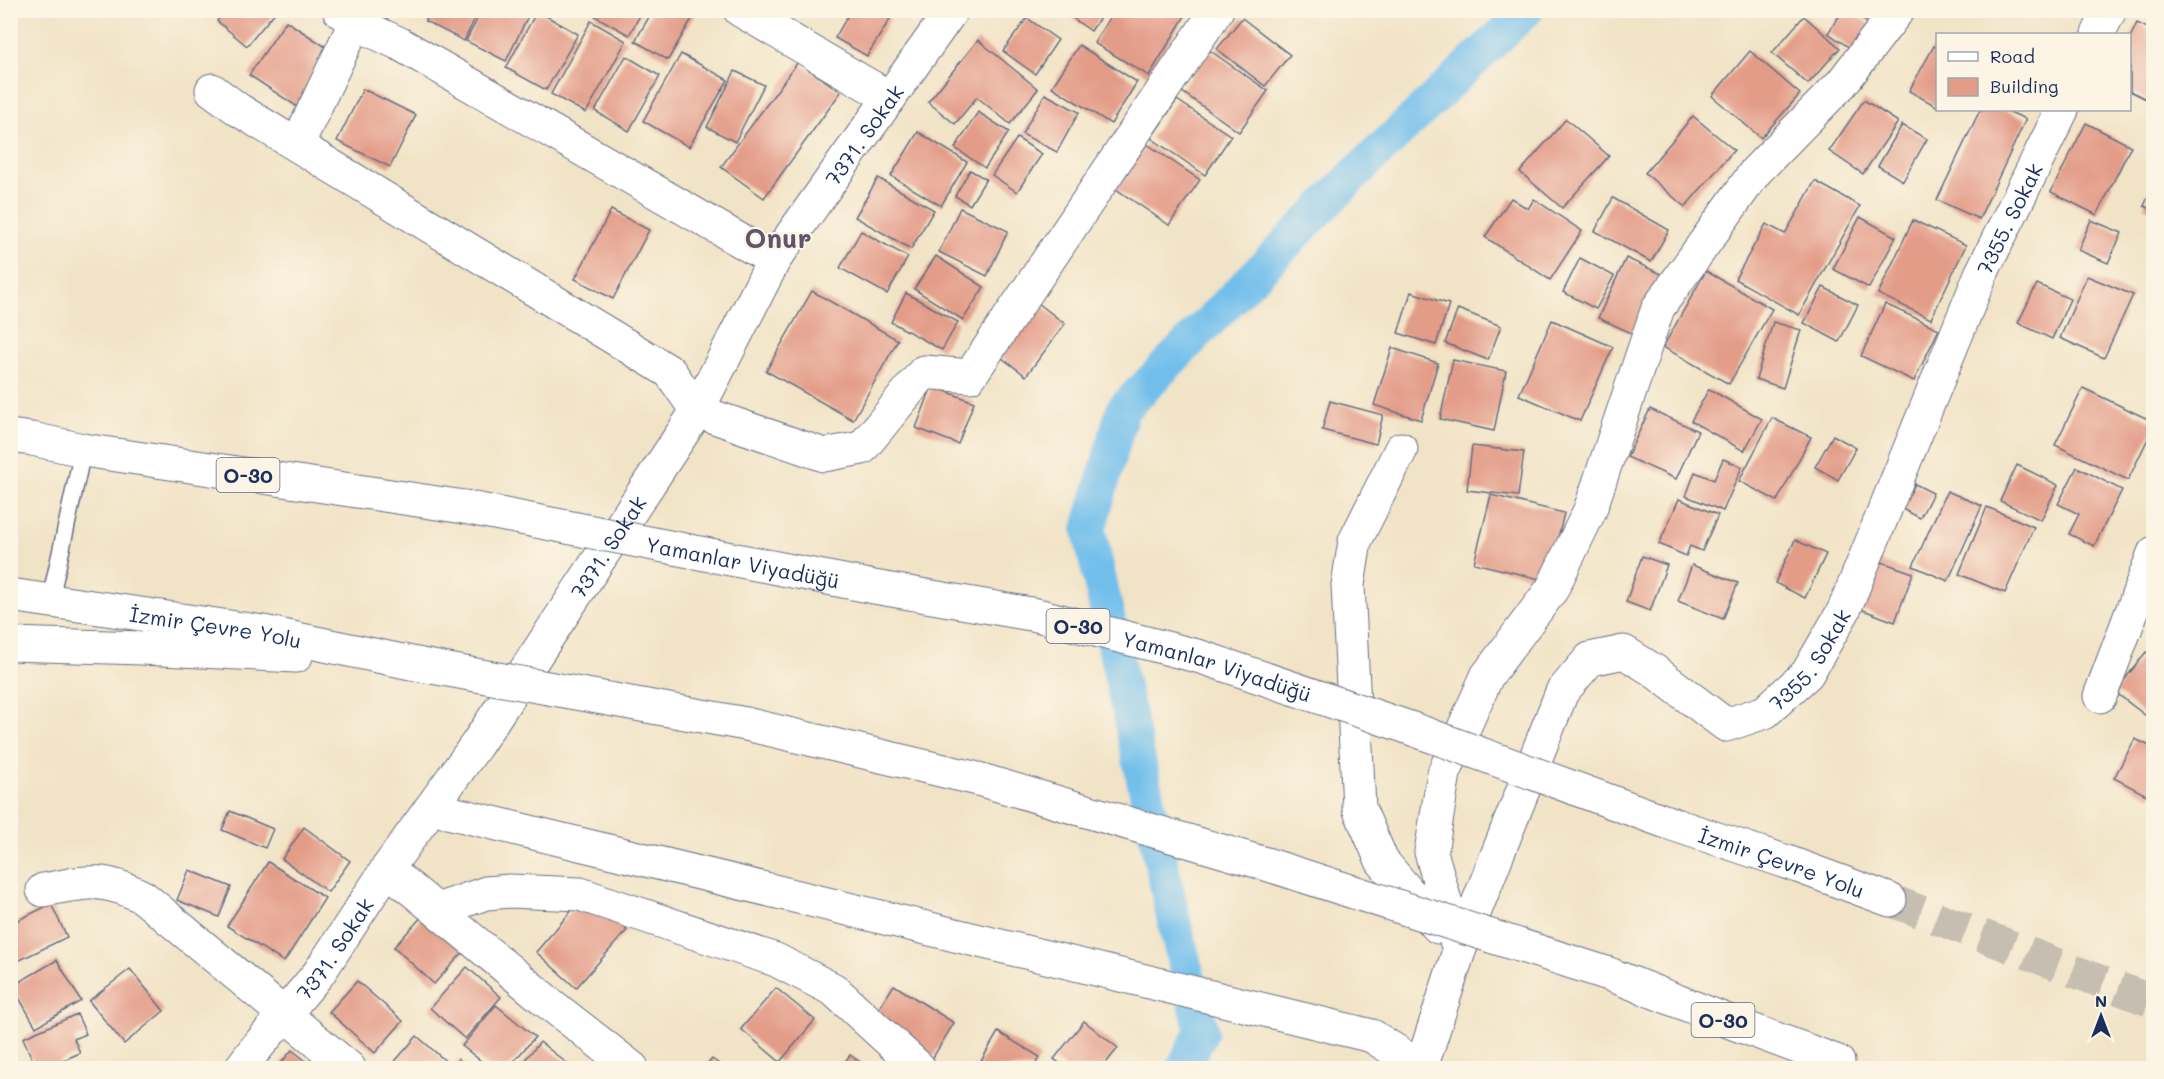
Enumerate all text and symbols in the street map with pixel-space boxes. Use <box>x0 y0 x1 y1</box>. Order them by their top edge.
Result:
legend <box>1936 33 2131 111</box>
text: Road <box>1990 44 2035 68</box>
text: Building <box>1990 74 2058 98</box>
street label: 7371. Sokak <box>818 79 909 190</box>
street label: 7355. Sokak <box>1970 158 2047 279</box>
district label: Onur <box>745 220 811 255</box>
road number: O-30 <box>216 458 280 492</box>
street label: 7371. Sokak <box>564 490 651 603</box>
street label: Yamanlar Viyadüğü <box>644 529 842 593</box>
street label: İzmir Çevre Yolu <box>128 599 304 653</box>
street label: 7355. Sokak <box>1763 604 1856 716</box>
road number: O-30 <box>1046 609 1110 643</box>
street label: Yamanlar Viyadüğü <box>1119 624 1315 707</box>
street label: İzmir Çevre Yolu <box>1695 820 1868 903</box>
street label: 7371. Sokak <box>290 892 378 1005</box>
north arrow <box>2071 986 2131 1046</box>
text: N <box>2095 990 2107 1011</box>
road number: O-30 <box>1692 1003 1754 1037</box>

